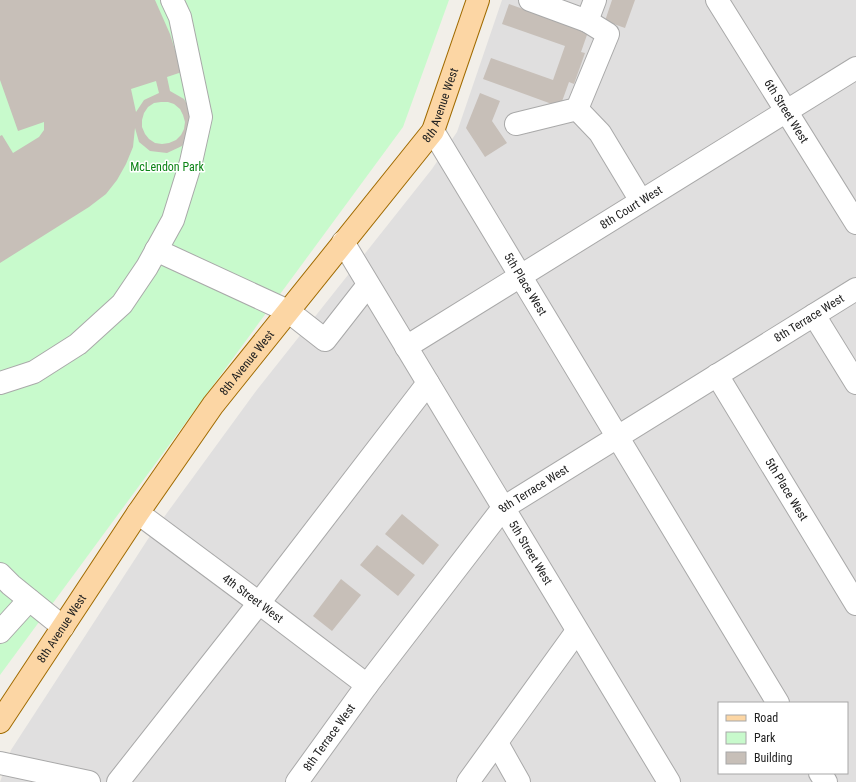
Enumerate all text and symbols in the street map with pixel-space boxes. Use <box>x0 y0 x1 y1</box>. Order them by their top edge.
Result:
street label: 8th Avenue West <box>419 66 461 145</box>
street label: 6th Street West <box>761 77 812 146</box>
park label: McLendon Park <box>130 160 204 174</box>
street label: 8th Court West <box>598 183 665 232</box>
street label: 5th Place West <box>501 250 550 319</box>
street label: 8th Terrace West <box>772 291 847 345</box>
street label: 8th Avenue West <box>217 327 277 398</box>
street label: 5th Place West <box>762 456 811 524</box>
street label: 8th Terrace West <box>495 462 572 515</box>
street label: 5th Street West <box>506 518 556 588</box>
street label: 4th Street West <box>219 571 286 626</box>
street label: 8th Avenue West <box>34 591 90 665</box>
street label: 8th Terrace West <box>300 701 358 774</box>
legend <box>718 702 848 774</box>
text: Road <box>754 711 778 725</box>
text: Park <box>754 731 776 745</box>
text: Building <box>754 751 792 765</box>

